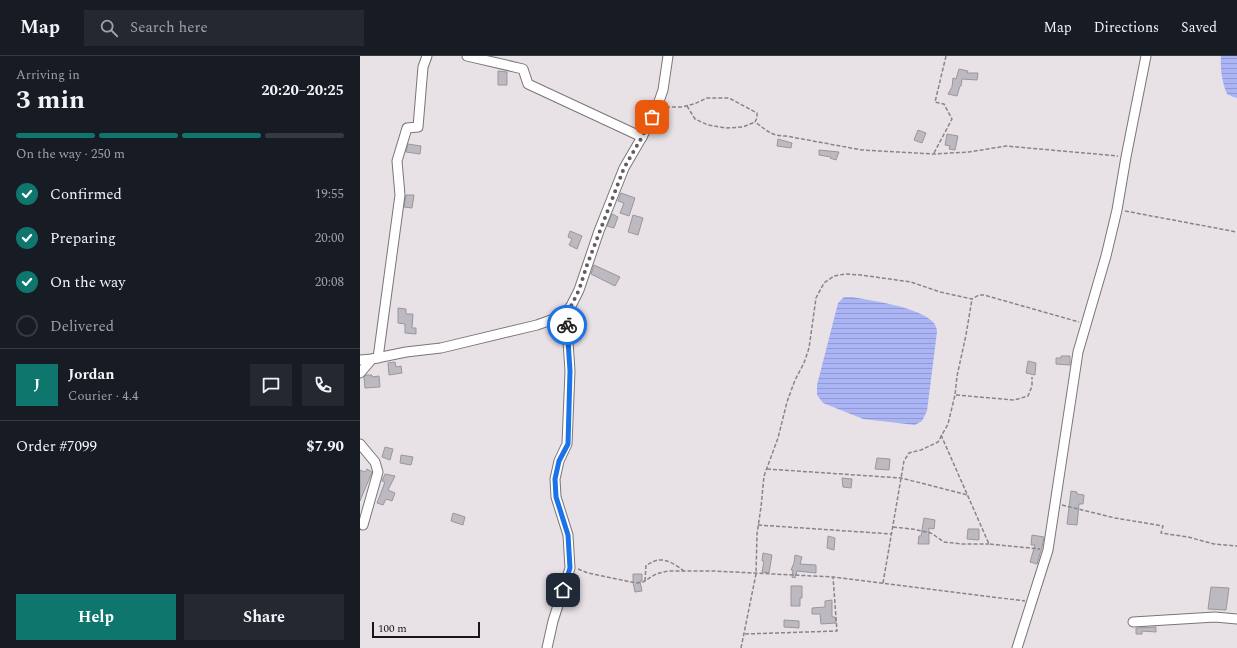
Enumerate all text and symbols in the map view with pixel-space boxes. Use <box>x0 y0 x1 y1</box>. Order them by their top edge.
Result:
search box <box>84 10 364 46</box>
text: Map <box>20 13 60 42</box>
text: Search here <box>130 16 208 39</box>
icon: search <box>98 17 120 39</box>
text: Map <box>1044 17 1072 38</box>
text: Directions <box>1094 17 1159 38</box>
text: Saved <box>1181 17 1217 38</box>
text: Arriving in <box>16 65 80 85</box>
text: 20:20–20:25 <box>261 79 344 102</box>
text: 3 min <box>16 80 85 120</box>
pin <box>635 100 669 134</box>
icon: bag <box>641 106 663 128</box>
text: On the way · 250 m <box>16 144 125 164</box>
icon: check <box>16 183 38 205</box>
text: Confirmed <box>50 183 122 206</box>
text: 19:55 <box>315 184 344 204</box>
icon: check <box>16 227 38 249</box>
text: Preparing <box>50 227 116 250</box>
text: 20:00 <box>315 228 344 248</box>
icon: check <box>16 271 38 293</box>
text: On the way <box>50 271 125 294</box>
text: 20:08 <box>315 272 344 292</box>
courier <box>547 305 587 345</box>
icon: bike <box>556 314 578 336</box>
text: Delivered <box>50 315 114 338</box>
text: Jordan <box>68 363 115 386</box>
button: chat <box>250 364 292 406</box>
button: phone <box>302 364 344 406</box>
text: J <box>34 373 40 396</box>
text: Courier · 4.4 <box>68 386 138 406</box>
text: Order #7099 <box>16 435 97 458</box>
text: $7.90 <box>306 435 344 458</box>
pin <box>546 573 580 607</box>
icon: home <box>552 579 574 601</box>
button: Help <box>16 594 176 640</box>
button: Share <box>184 594 344 640</box>
scale bar <box>372 620 480 639</box>
text: 100 m <box>378 620 407 637</box>

